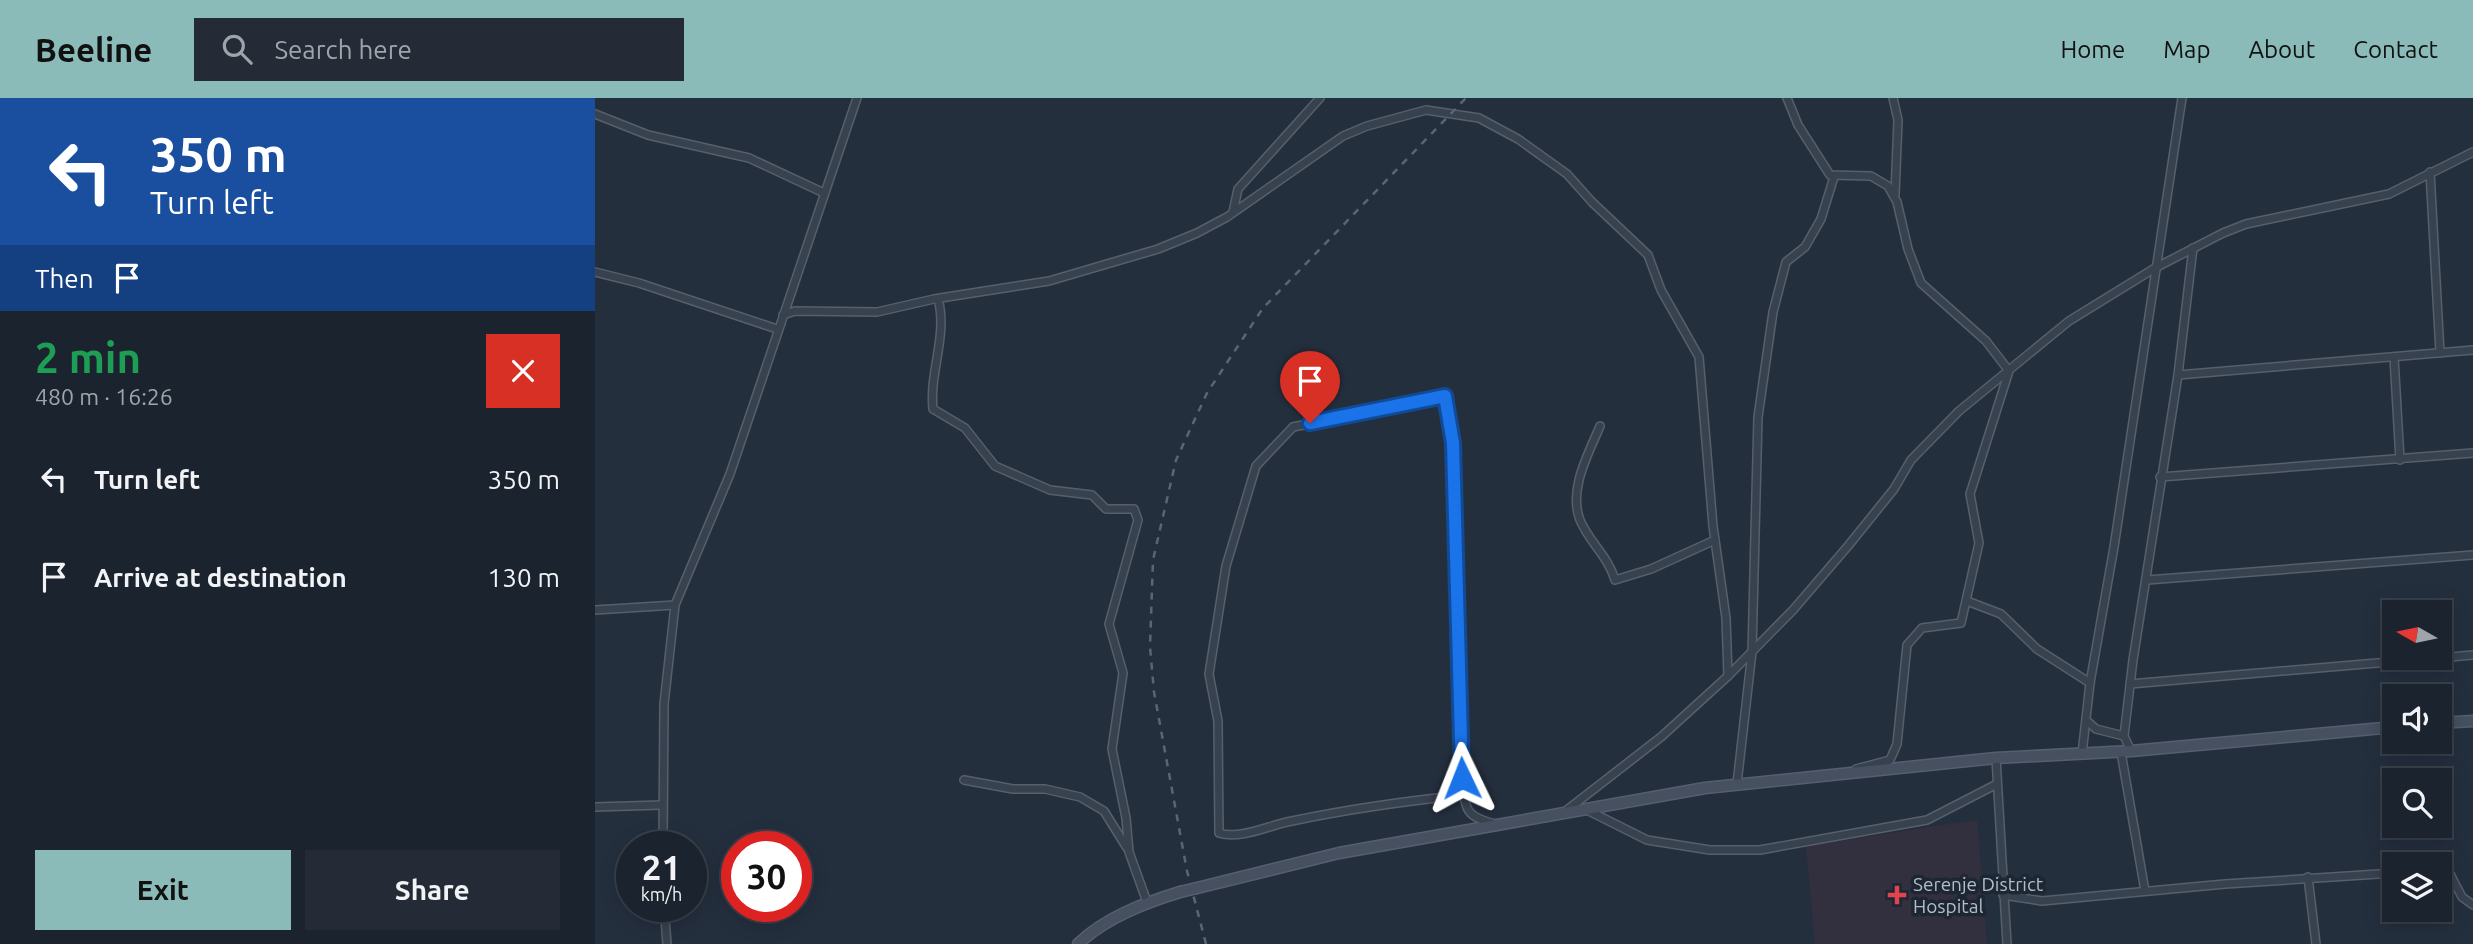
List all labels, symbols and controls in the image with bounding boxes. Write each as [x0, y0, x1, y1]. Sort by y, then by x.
search box [194, 18, 684, 81]
icon: search [218, 30, 256, 68]
text: Beeline [35, 31, 152, 68]
text: Search here [274, 35, 412, 64]
text: Home [2060, 36, 2125, 63]
text: Map [2163, 36, 2210, 63]
text: About [2248, 36, 2315, 63]
text: Contact [2353, 36, 2438, 63]
icon: left [35, 126, 126, 217]
text: 350 m [150, 126, 287, 181]
text: Turn left [150, 184, 274, 220]
icon: arrive [108, 259, 146, 297]
text: Then [35, 264, 94, 293]
text: 2 min [35, 334, 141, 381]
button: close [486, 334, 560, 408]
pin [1280, 351, 1340, 423]
icon: arrive [1291, 362, 1329, 400]
text: 480 m · 16:26 [35, 384, 173, 409]
icon: left [35, 460, 73, 498]
text: Turn left [94, 465, 200, 494]
text: 350 m [488, 465, 560, 494]
icon: arrive [35, 558, 73, 596]
text: Arrive at destination [94, 563, 347, 592]
text: 130 m [488, 563, 560, 592]
north arrow [2382, 600, 2452, 670]
map controls [2382, 600, 2452, 922]
button: sound [2382, 684, 2452, 754]
position arrow [1425, 741, 1499, 815]
button: search [2382, 768, 2452, 838]
speed limit sign: 30 [721, 831, 812, 922]
text: 21 [642, 847, 681, 887]
button: Exit [35, 850, 291, 930]
button: Share [305, 850, 560, 930]
button: layers [2382, 852, 2452, 922]
place label: Serenje District Hospital [1913, 873, 2044, 917]
text: km/h [641, 884, 682, 904]
marker: Serenje District Hospital [1887, 885, 1907, 905]

